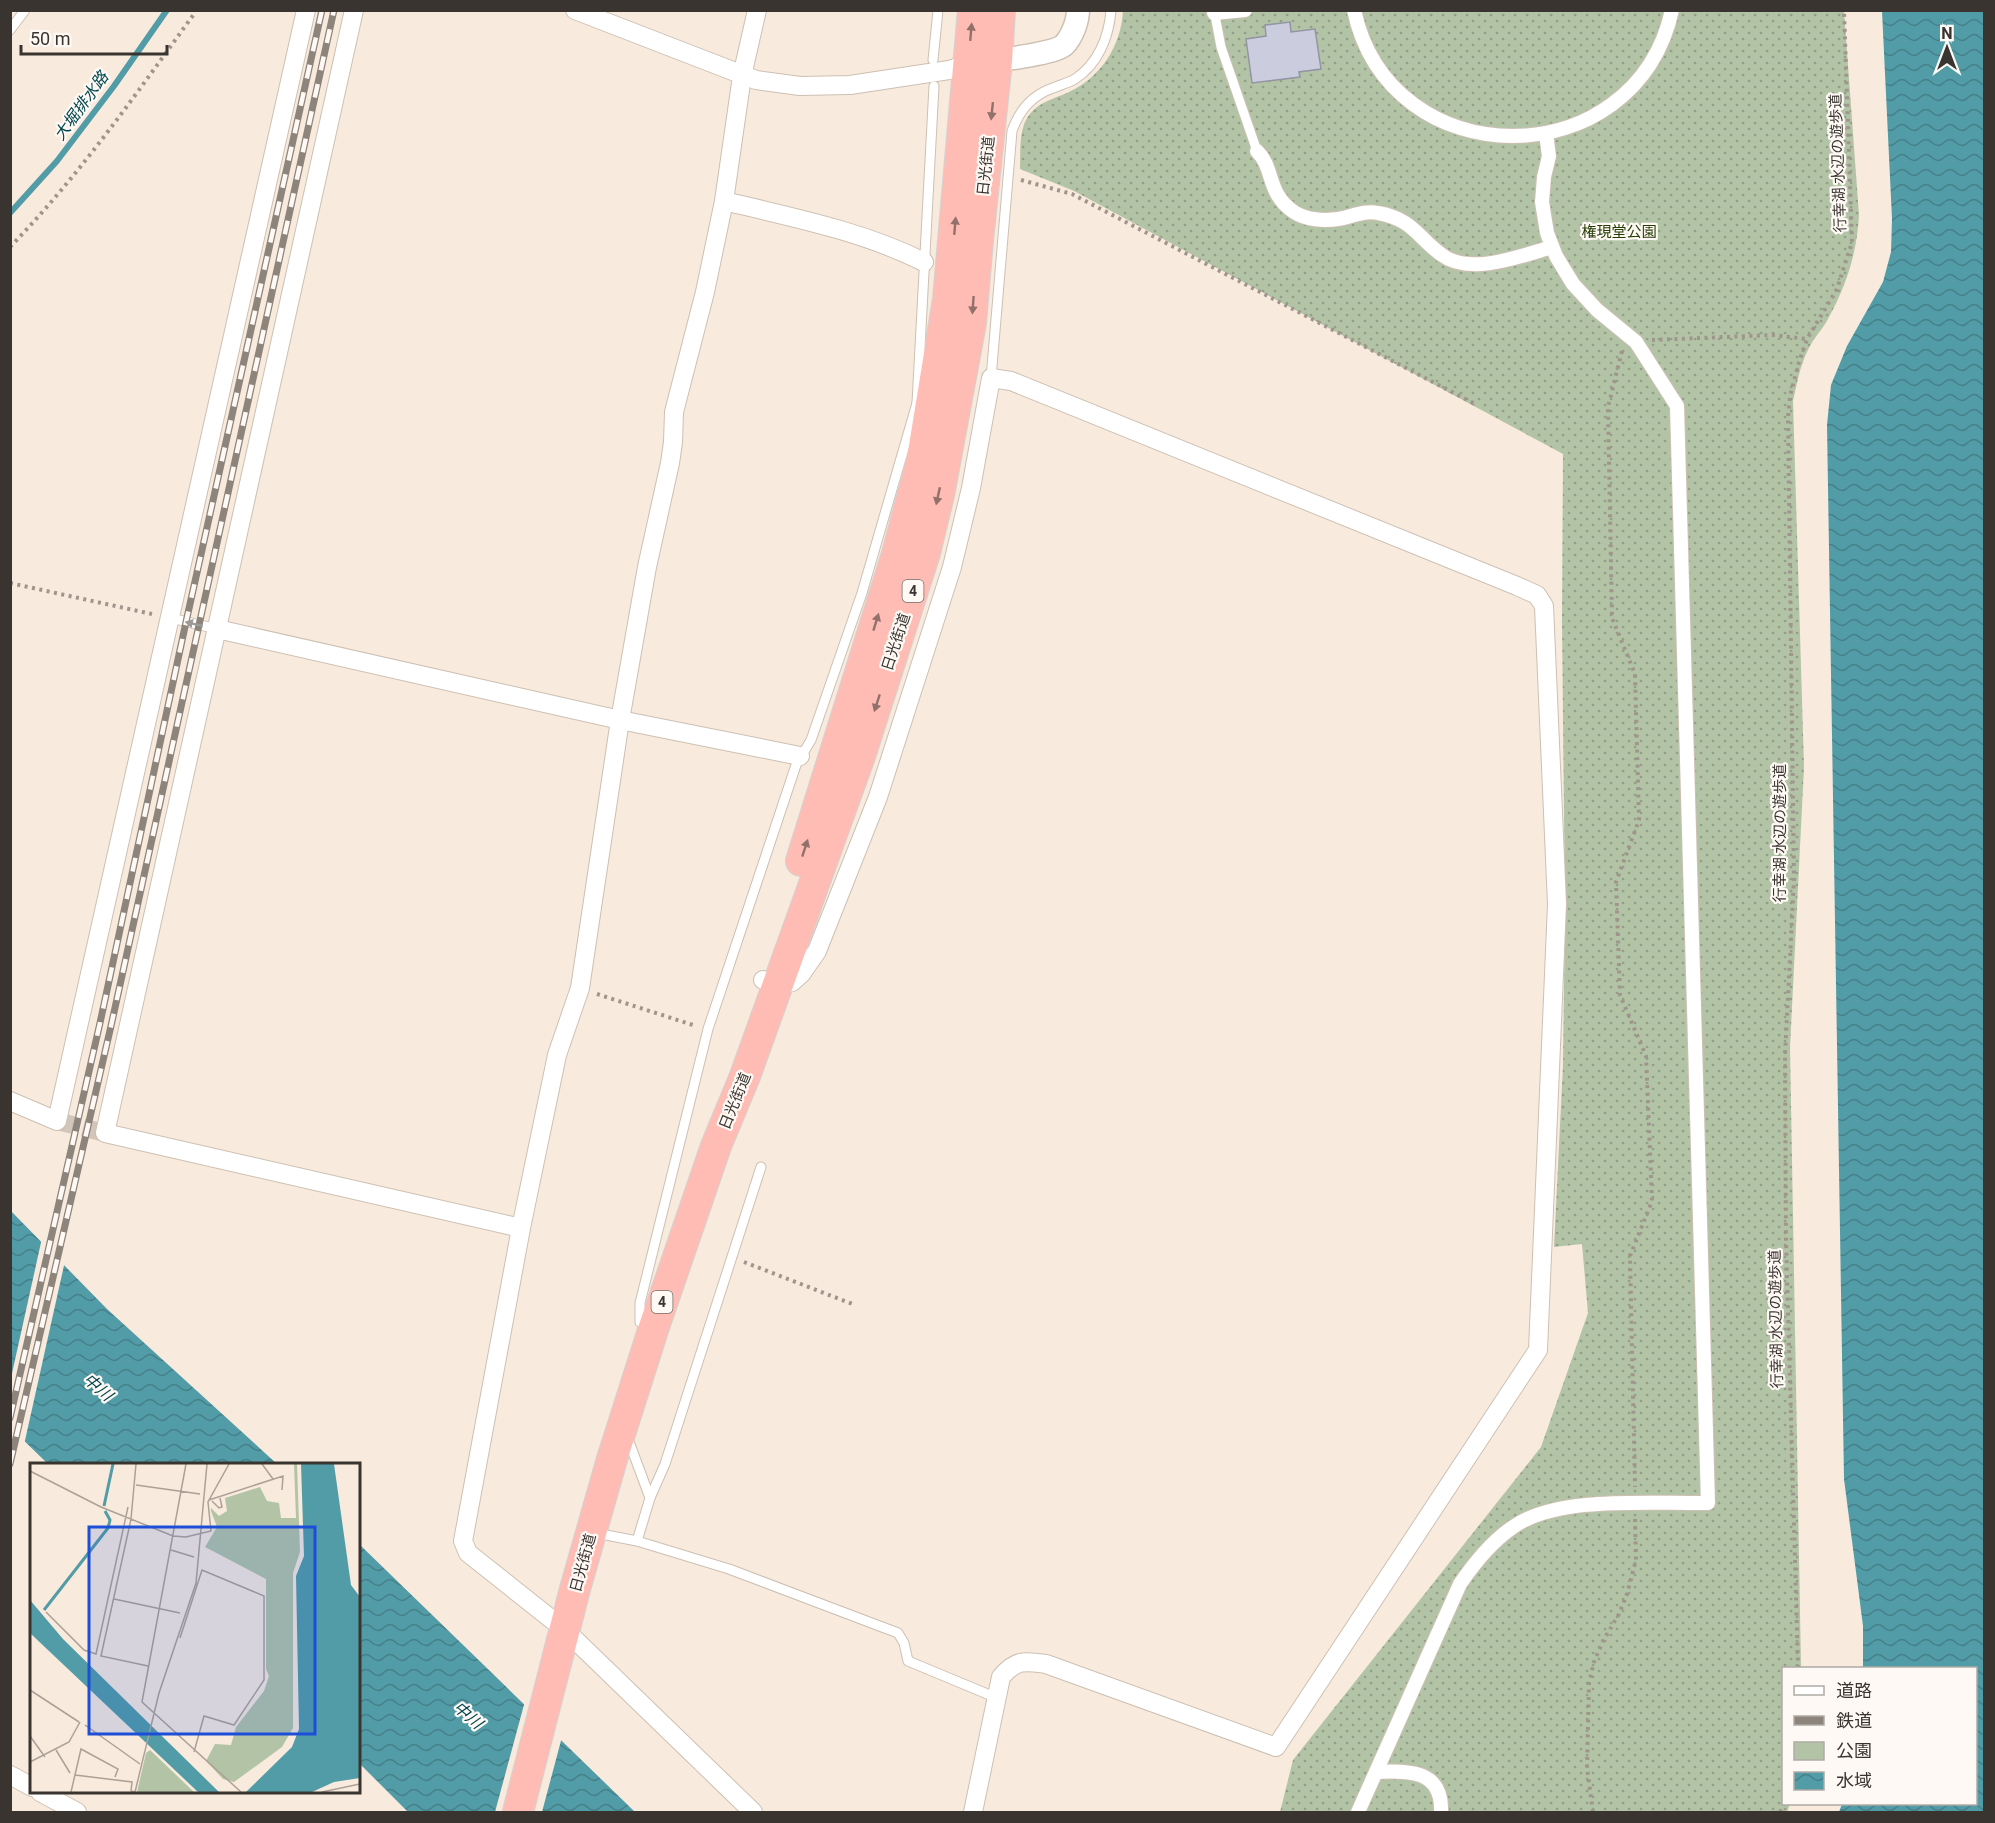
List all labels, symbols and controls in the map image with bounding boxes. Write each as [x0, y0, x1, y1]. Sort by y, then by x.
scale bar [21, 18, 166, 56]
north arrow [1917, 18, 1977, 78]
one-way arrow [966, 22, 976, 41]
text: N [1941, 24, 1953, 43]
text: 50 m [30, 28, 70, 49]
water label: 大堀排水路 [50, 66, 113, 144]
street label: 行幸湖 水辺の遊歩道 [1827, 93, 1849, 233]
one-way arrow [987, 101, 996, 120]
street label: 日光街道 [974, 135, 998, 197]
one-way arrow [950, 216, 959, 235]
park label: 権現堂公園 [1581, 223, 1657, 241]
one-way arrow [968, 295, 978, 314]
one-way arrow [933, 487, 942, 506]
road number: 4 [902, 580, 924, 602]
street label: 日光街道 [878, 611, 914, 673]
one-way arrow [872, 613, 881, 631]
one-way arrow [185, 618, 203, 628]
one-way arrow [871, 694, 881, 712]
street label: 行幸湖 水辺の遊歩道 [1771, 764, 1789, 902]
one-way arrow [801, 839, 810, 857]
street label: 日光街道 [715, 1070, 755, 1132]
street label: 行幸湖 水辺の遊歩道 [1766, 1249, 1786, 1389]
road number: 4 [652, 1291, 672, 1313]
water label: 中川 [80, 1369, 118, 1406]
inset map [30, 1463, 360, 1793]
street label: 日光街道 [567, 1532, 599, 1594]
legend [1782, 1667, 1977, 1805]
text: 道路 [1836, 1680, 1872, 1701]
water label: 中川 [450, 1697, 488, 1734]
text: 鉄道 [1836, 1710, 1872, 1731]
text: 公園 [1836, 1740, 1872, 1761]
text: 水域 [1836, 1770, 1872, 1791]

